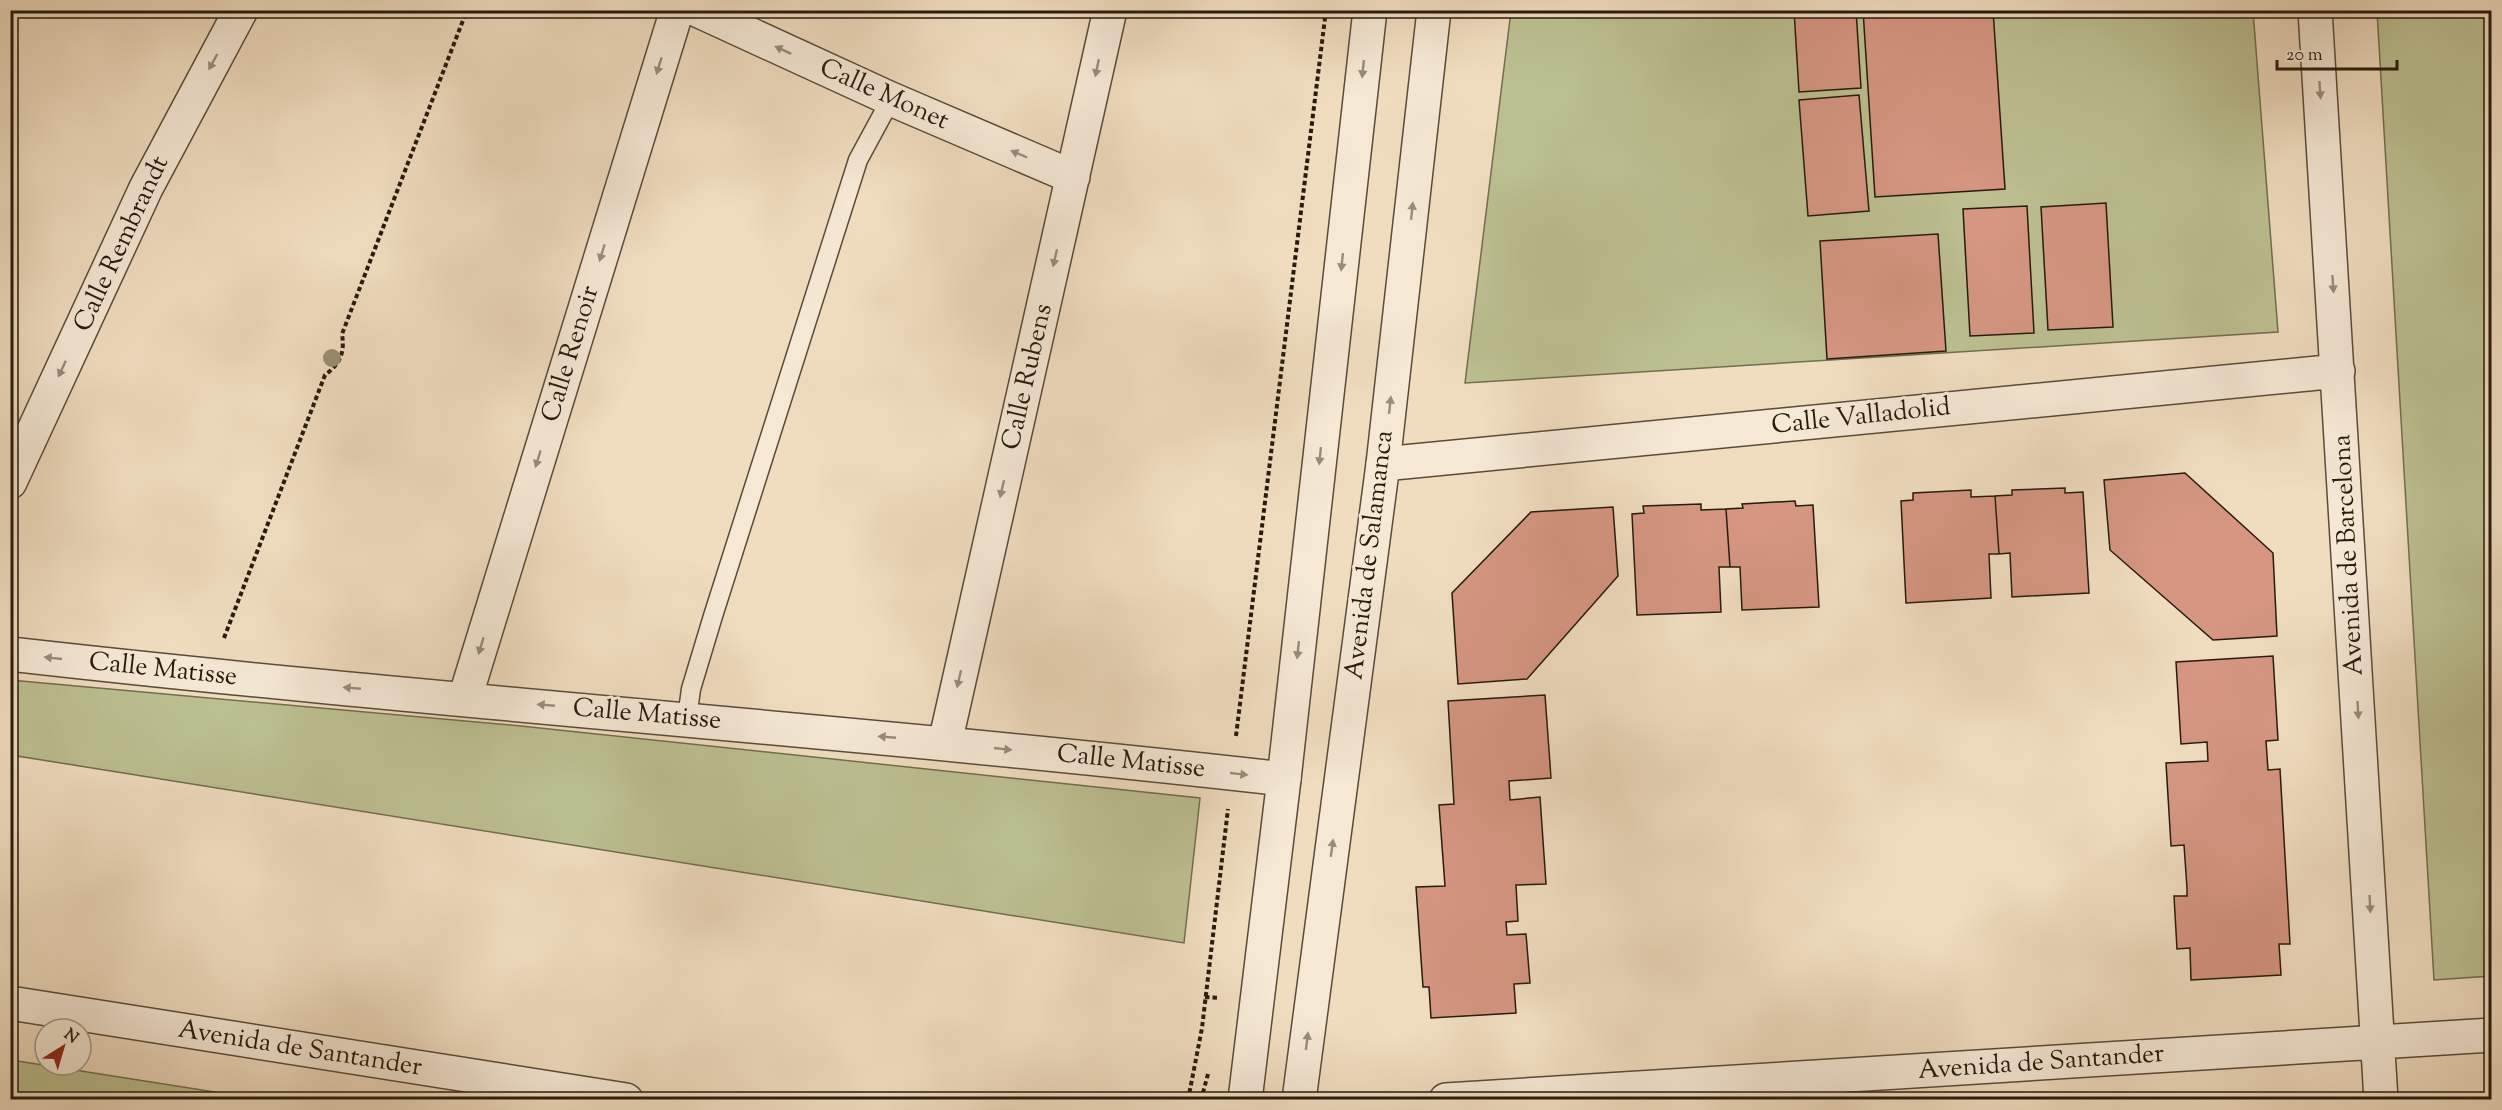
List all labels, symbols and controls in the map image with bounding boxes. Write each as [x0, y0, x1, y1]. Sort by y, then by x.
scale bar [2277, 33, 2397, 71]
text: 20 m [2286, 43, 2323, 69]
one-way arrow [774, 45, 792, 55]
street label: Calle Monet [813, 50, 955, 140]
one-way arrow [208, 54, 218, 71]
one-way arrow [654, 57, 663, 75]
one-way arrow [1092, 58, 1101, 77]
one-way arrow [1359, 59, 1368, 78]
one-way arrow [2316, 80, 2325, 99]
one-way arrow [1010, 149, 1028, 159]
street label: Calle Rembrandt [65, 150, 179, 338]
one-way arrow [1407, 202, 1416, 221]
one-way arrow [597, 244, 606, 262]
one-way arrow [1050, 249, 1059, 268]
one-way arrow [1337, 253, 1347, 272]
one-way arrow [2328, 275, 2337, 294]
street label: Calle Renoir [533, 281, 609, 427]
street label: Calle Rubens [993, 300, 1063, 454]
one-way arrow [58, 361, 67, 378]
street label: Calle Valladolid [1770, 389, 1953, 445]
one-way arrow [1385, 395, 1394, 414]
street label: Avenida de Salamanca [1336, 428, 1404, 682]
street label: Avenida de Barcelona [2324, 433, 2374, 677]
one-way arrow [1315, 447, 1325, 466]
one-way arrow [533, 450, 542, 468]
one-way arrow [997, 480, 1007, 498]
one-way arrow [476, 637, 485, 655]
one-way arrow [1293, 641, 1303, 660]
street label: Calle Matisse [87, 644, 239, 696]
one-way arrow [44, 654, 63, 663]
one-way arrow [954, 670, 964, 689]
one-way arrow [342, 684, 361, 693]
street label: Calle Matisse [571, 690, 723, 740]
one-way arrow [2353, 700, 2363, 719]
one-way arrow [537, 701, 556, 710]
one-way arrow [877, 732, 896, 742]
street label: Calle Matisse [1055, 736, 1207, 788]
one-way arrow [994, 744, 1013, 754]
one-way arrow [1229, 769, 1248, 779]
one-way arrow [1328, 839, 1337, 858]
one-way arrow [2365, 895, 2374, 914]
street label: Avenida de Santander [175, 1011, 425, 1087]
north arrow [33, 1017, 93, 1077]
text: N [58, 1024, 83, 1050]
one-way arrow [1302, 1032, 1312, 1051]
street label: Avenida de Santander [1917, 1036, 2165, 1090]

